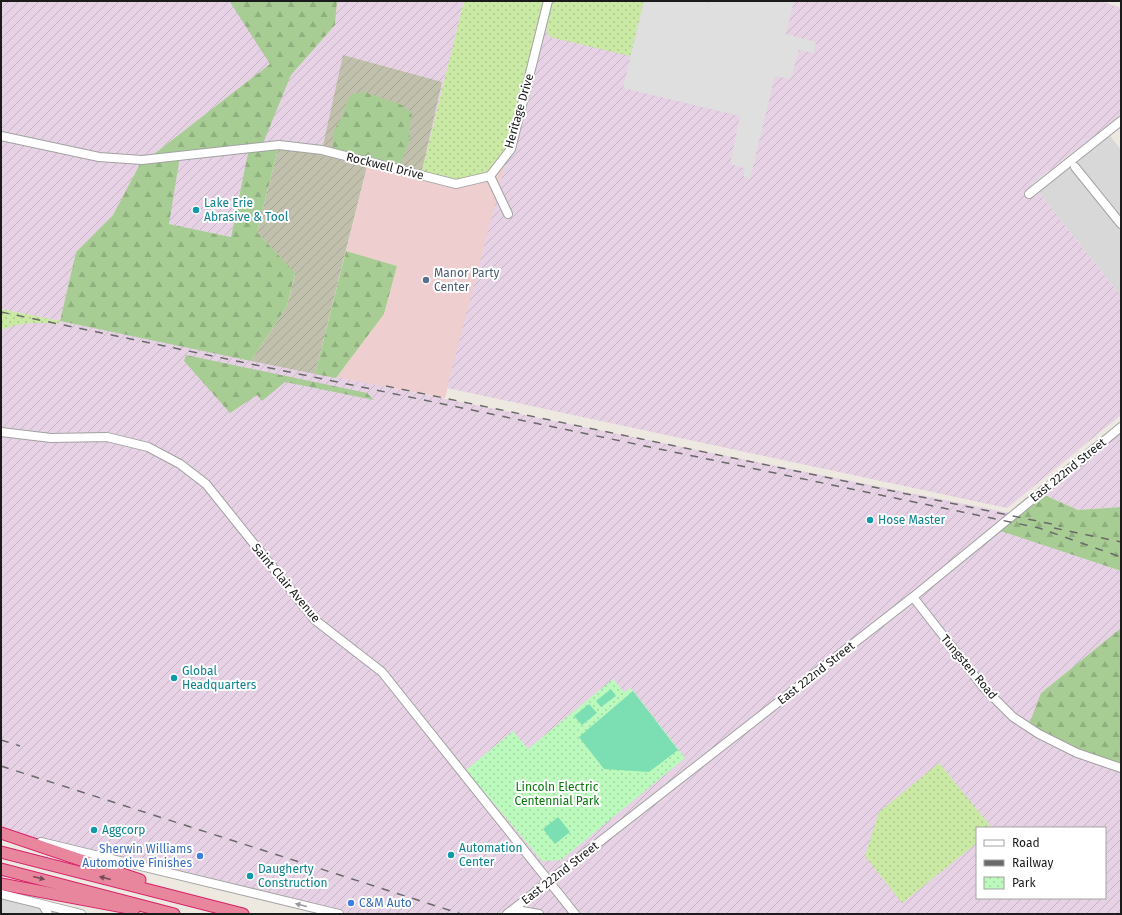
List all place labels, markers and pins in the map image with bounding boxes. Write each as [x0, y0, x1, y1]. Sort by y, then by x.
place label: Lake Erie Abrasive & Tool [204, 196, 289, 224]
marker: Lake Erie Abrasive & Tool [191, 205, 201, 215]
place label: Manor Party Center [434, 266, 499, 294]
marker: Manor Party Center [421, 275, 431, 285]
place label: Hose Master [878, 513, 946, 527]
marker: Hose Master [865, 515, 875, 525]
place label: Global Headquarters [182, 664, 257, 692]
marker: Global Headquarters [169, 673, 179, 683]
place label: Aggcorp [102, 823, 145, 837]
marker: Aggcorp [89, 825, 99, 835]
place label: Automation Center [459, 841, 523, 869]
place label: Sherwin Williams Automotive Finishes [82, 842, 192, 870]
marker: Automation Center [446, 850, 456, 860]
marker: Sherwin Williams Automotive Finishes [195, 851, 205, 861]
place label: Daugherty Construction [258, 862, 328, 890]
marker: Daugherty Construction [245, 871, 255, 881]
place label: C&M Auto [359, 896, 412, 910]
marker: C&M Auto [346, 898, 356, 908]

